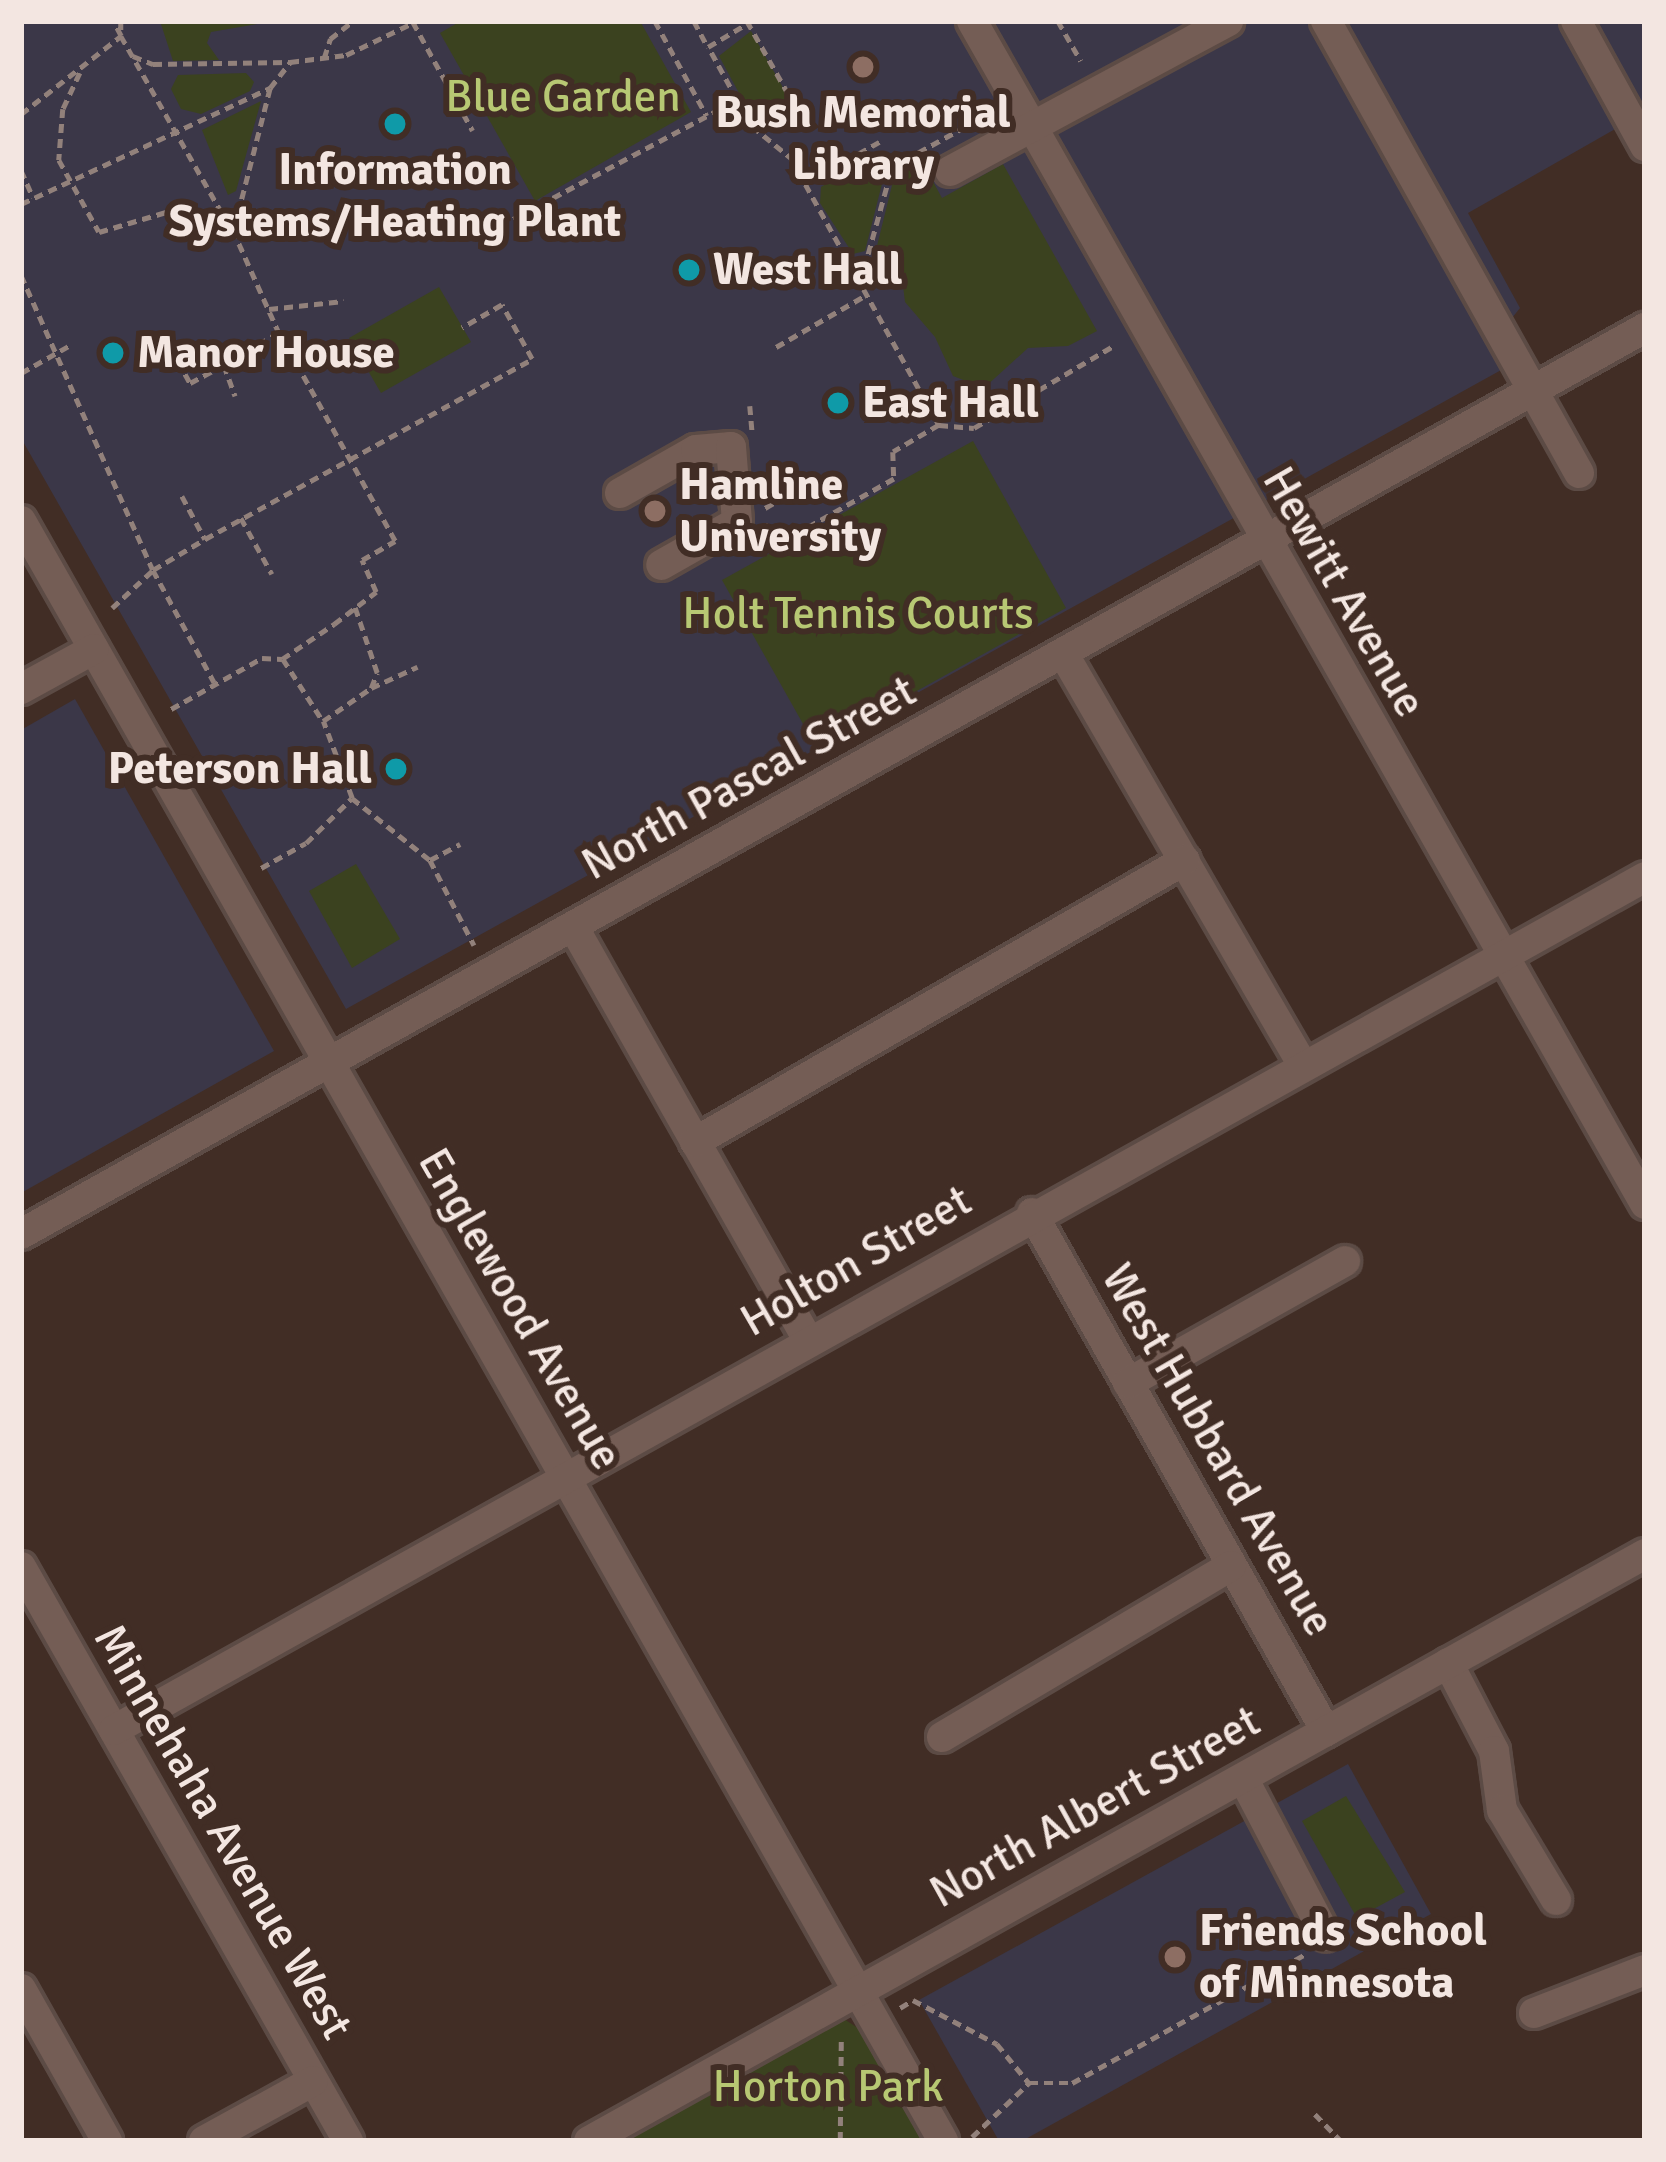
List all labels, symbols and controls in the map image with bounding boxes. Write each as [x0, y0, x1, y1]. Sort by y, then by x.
marker: Bush Memorial Library [850, 54, 876, 80]
park label: Blue Garden [445, 70, 681, 124]
place label: Bush Memorial Library [715, 86, 1011, 192]
marker: Information Systems/Heating Plant [382, 111, 408, 137]
place label: Information Systems/Heating Plant [169, 143, 621, 249]
place label: West Hall [713, 243, 903, 297]
marker: West Hall [676, 257, 702, 283]
place label: Manor House [137, 326, 395, 380]
marker: Manor House [100, 340, 126, 366]
place label: East Hall [862, 376, 1039, 430]
marker: East Hall [825, 390, 851, 416]
street label: Hewitt Avenue [1251, 457, 1437, 727]
place label: Hamline University [679, 458, 881, 564]
marker: Hamline University [642, 498, 668, 524]
park label: Holt Tennis Courts [682, 587, 1034, 641]
street label: North Pascal Street [573, 664, 925, 892]
place label: Peterson Hall [108, 742, 372, 796]
marker: Peterson Hall [383, 756, 409, 782]
street label: Englewood Avenue [406, 1139, 634, 1479]
street label: Holton Street [731, 1173, 981, 1349]
street label: West Hubbard Avenue [1090, 1255, 1346, 1645]
street label: Minnehaha Avenue West [82, 1615, 364, 2049]
street label: North Albert Street [921, 1694, 1269, 1920]
place label: Friends School of Minnesota [1199, 1904, 1487, 2010]
marker: Friends School of Minnesota [1162, 1944, 1188, 1970]
park label: Horton Park [713, 2060, 943, 2114]

